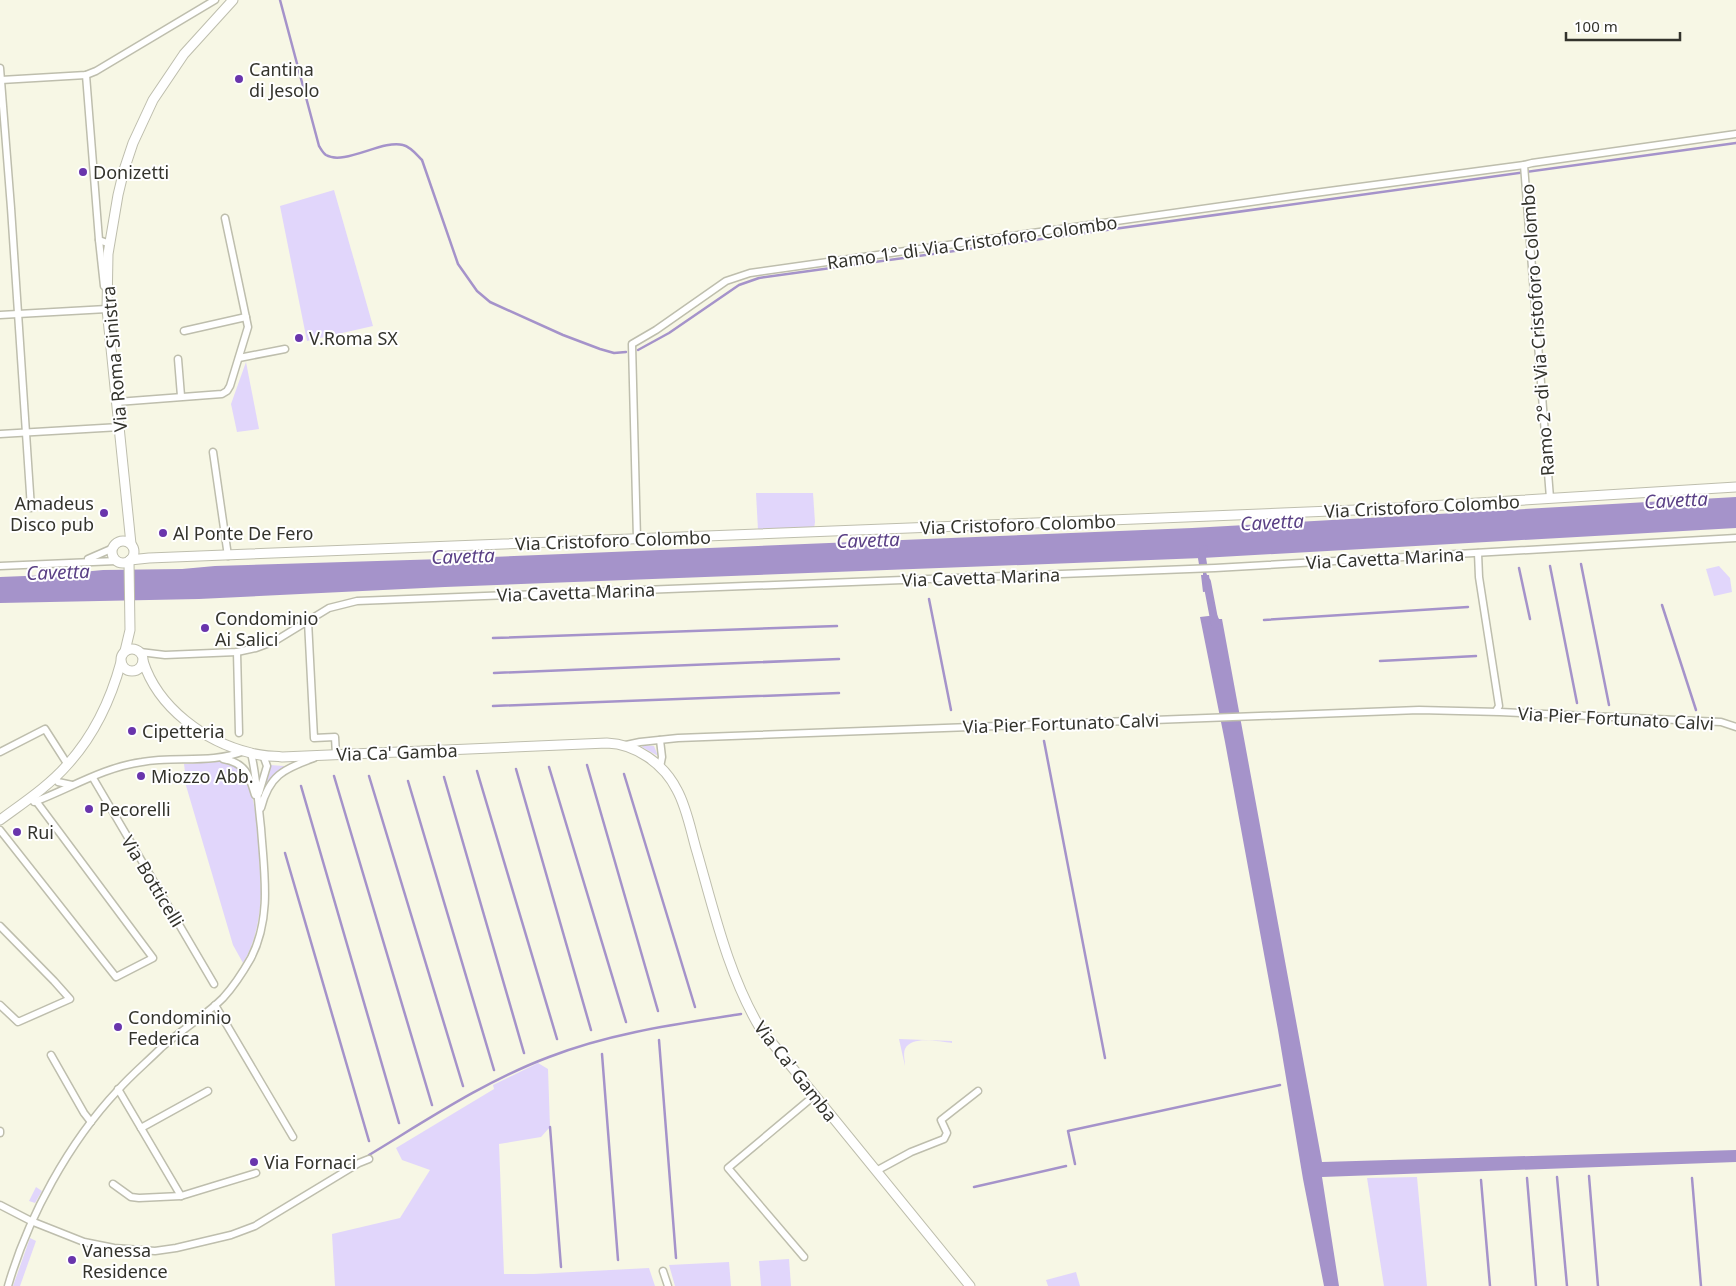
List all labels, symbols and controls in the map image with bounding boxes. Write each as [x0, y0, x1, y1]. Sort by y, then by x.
scale bar [1566, 10, 1680, 42]
text: 100 m [1574, 16, 1618, 36]
place label: Cantina di Jesolo [249, 57, 320, 102]
marker: Cantina di Jesolo [233, 73, 245, 85]
place label: Donizetti [93, 160, 169, 184]
marker: Donizetti [77, 166, 89, 178]
street label: Ramo 2° di Via Cristoforo Colombo [1515, 183, 1559, 477]
street label: Ramo 1° di Via Cristoforo Colombo [825, 210, 1119, 274]
street label: Via Roma Sinistra [96, 285, 132, 433]
place label: V.Roma SX [309, 326, 398, 350]
marker: V.Roma SX [293, 332, 305, 344]
water label: Cavetta [1644, 485, 1709, 515]
street label: Via Cristoforo Colombo [1323, 489, 1521, 523]
place label: Amadeus Disco pub [10, 491, 94, 536]
marker: Amadeus Disco pub [98, 507, 110, 519]
water label: Cavetta [1240, 507, 1305, 537]
street label: Via Cristoforo Colombo [920, 509, 1116, 539]
place label: Al Ponte De Fero [173, 521, 314, 545]
street label: Via Cristoforo Colombo [515, 525, 711, 555]
water label: Cavetta [836, 526, 900, 554]
marker: Al Ponte De Fero [157, 527, 169, 539]
water label: Cavetta [431, 542, 495, 570]
street label: Via Cavetta Marina [1305, 542, 1465, 574]
water label: Cavetta [26, 558, 90, 586]
street label: Via Cavetta Marina [901, 562, 1061, 592]
street label: Via Cavetta Marina [496, 577, 656, 607]
place label: Condominio Ai Salici [215, 606, 318, 651]
marker: Condominio Ai Salici [199, 622, 211, 634]
street label: Via Pier Fortunato Calvi [1517, 701, 1715, 735]
street label: Via Pier Fortunato Calvi [962, 708, 1160, 738]
place label: Cipetteria [142, 719, 225, 743]
marker: Cipetteria [126, 725, 138, 737]
street label: Via Ca' Gamba [336, 738, 458, 766]
place label: Miozzo Abb. [151, 764, 254, 788]
marker: Miozzo Abb. [135, 770, 147, 782]
place label: Pecorelli [99, 797, 171, 821]
marker: Pecorelli [83, 803, 95, 815]
place label: Rui [27, 820, 54, 844]
marker: Rui [11, 826, 23, 838]
street label: Via Botticelli [116, 831, 190, 931]
place label: Condominio Federica [128, 1005, 231, 1050]
street label: Via Ca' Gamba [749, 1016, 843, 1126]
marker: Condominio Federica [112, 1021, 124, 1033]
place label: Via Fornaci [264, 1150, 356, 1174]
marker: Via Fornaci [248, 1156, 260, 1168]
place label: Vanessa Residence [82, 1238, 168, 1283]
marker: Vanessa Residence [66, 1254, 78, 1266]

